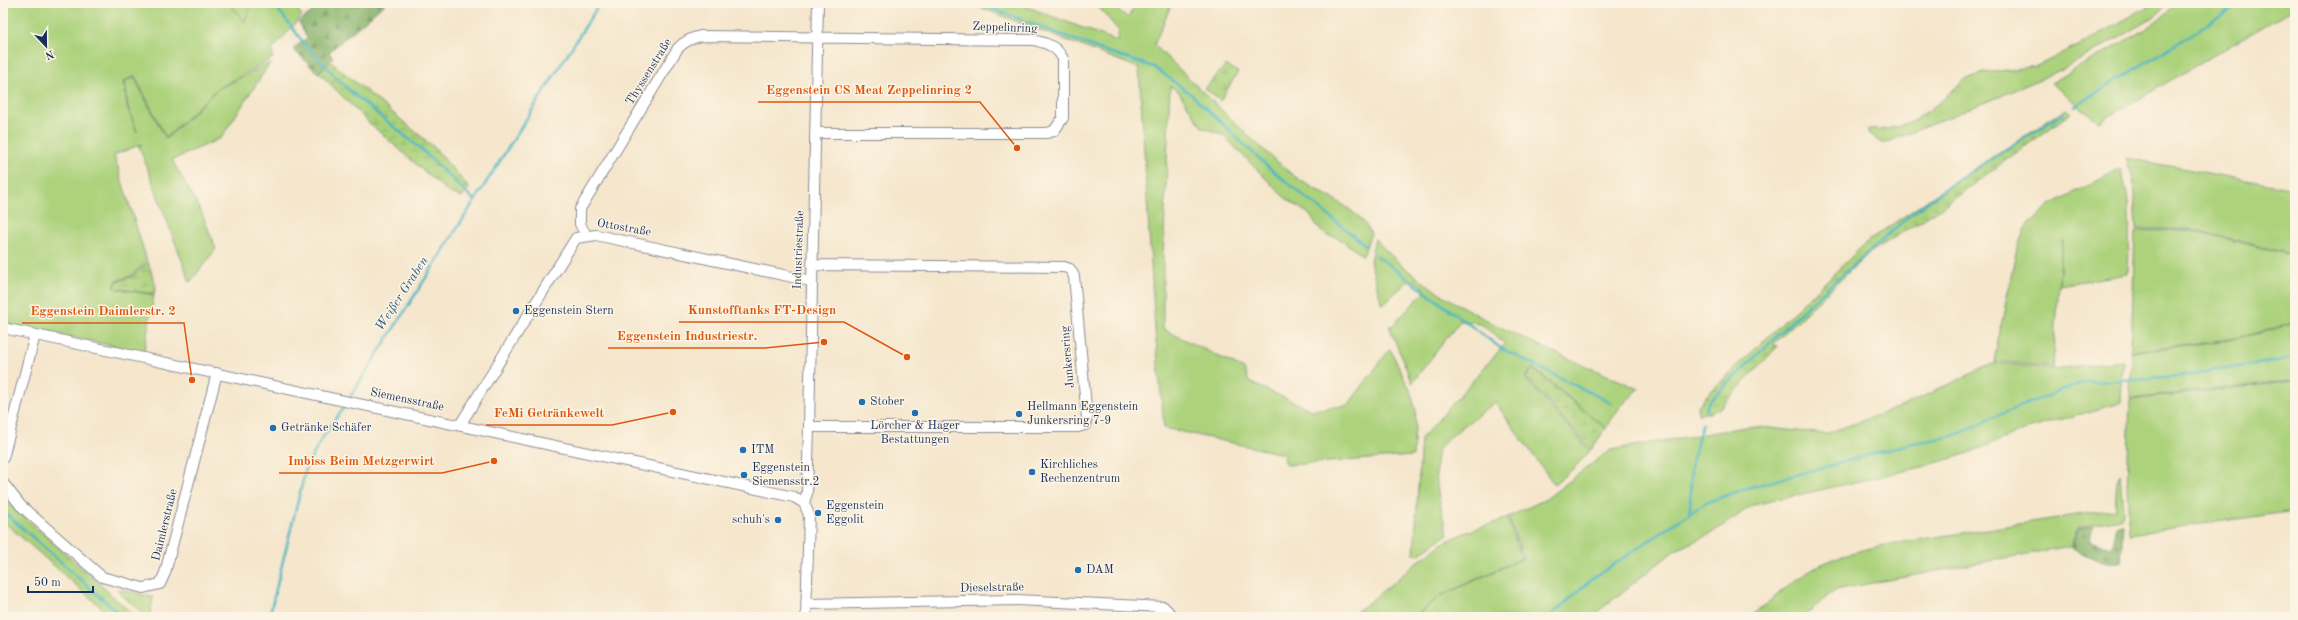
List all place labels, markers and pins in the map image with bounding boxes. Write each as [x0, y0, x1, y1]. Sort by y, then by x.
callout: Eggenstein CS Meat Zeppelinring 2 [758, 77, 980, 102]
callout: Kunstofftanks FT-Design [679, 297, 844, 322]
callout: Eggenstein Daimlerstr. 2 [22, 298, 184, 323]
place label: Eggenstein Stern [524, 305, 614, 317]
marker: Eggenstein Stern [511, 306, 521, 316]
callout: Eggenstein Industriestr. [608, 323, 765, 348]
place label: Stober [870, 396, 904, 408]
marker: Stober [857, 397, 867, 407]
callout: FeMi Getränkewelt [486, 400, 612, 425]
place label: Hellmann Eggenstein Junkersring 7-9 [1027, 401, 1139, 427]
marker: Lörcher & Hager Bestattungen [910, 408, 920, 418]
marker: Hellmann Eggenstein Junkersring 7-9 [1014, 409, 1024, 419]
place label: Lörcher & Hager Bestattungen [870, 420, 960, 446]
place label: Getränke Schäfer [281, 422, 371, 434]
marker: Getränke Schäfer [268, 423, 278, 433]
place label: ITM [751, 444, 774, 456]
marker: ITM [738, 445, 748, 455]
callout: Imbiss Beim Metzgerwirt [279, 448, 442, 473]
place label: Kirchliches Rechenzentrum [1040, 459, 1121, 485]
place label: Eggenstein Siemensstr.2 [752, 462, 820, 488]
marker: Kirchliches Rechenzentrum [1027, 467, 1037, 477]
marker: Eggenstein Siemensstr.2 [739, 470, 749, 480]
place label: Eggenstein Eggolit [826, 500, 884, 526]
marker: Eggenstein Eggolit [813, 508, 823, 518]
place label: schuh's [732, 514, 770, 526]
marker: schuh's [773, 515, 783, 525]
place label: DAM [1086, 564, 1114, 576]
marker: DAM [1073, 565, 1083, 575]

